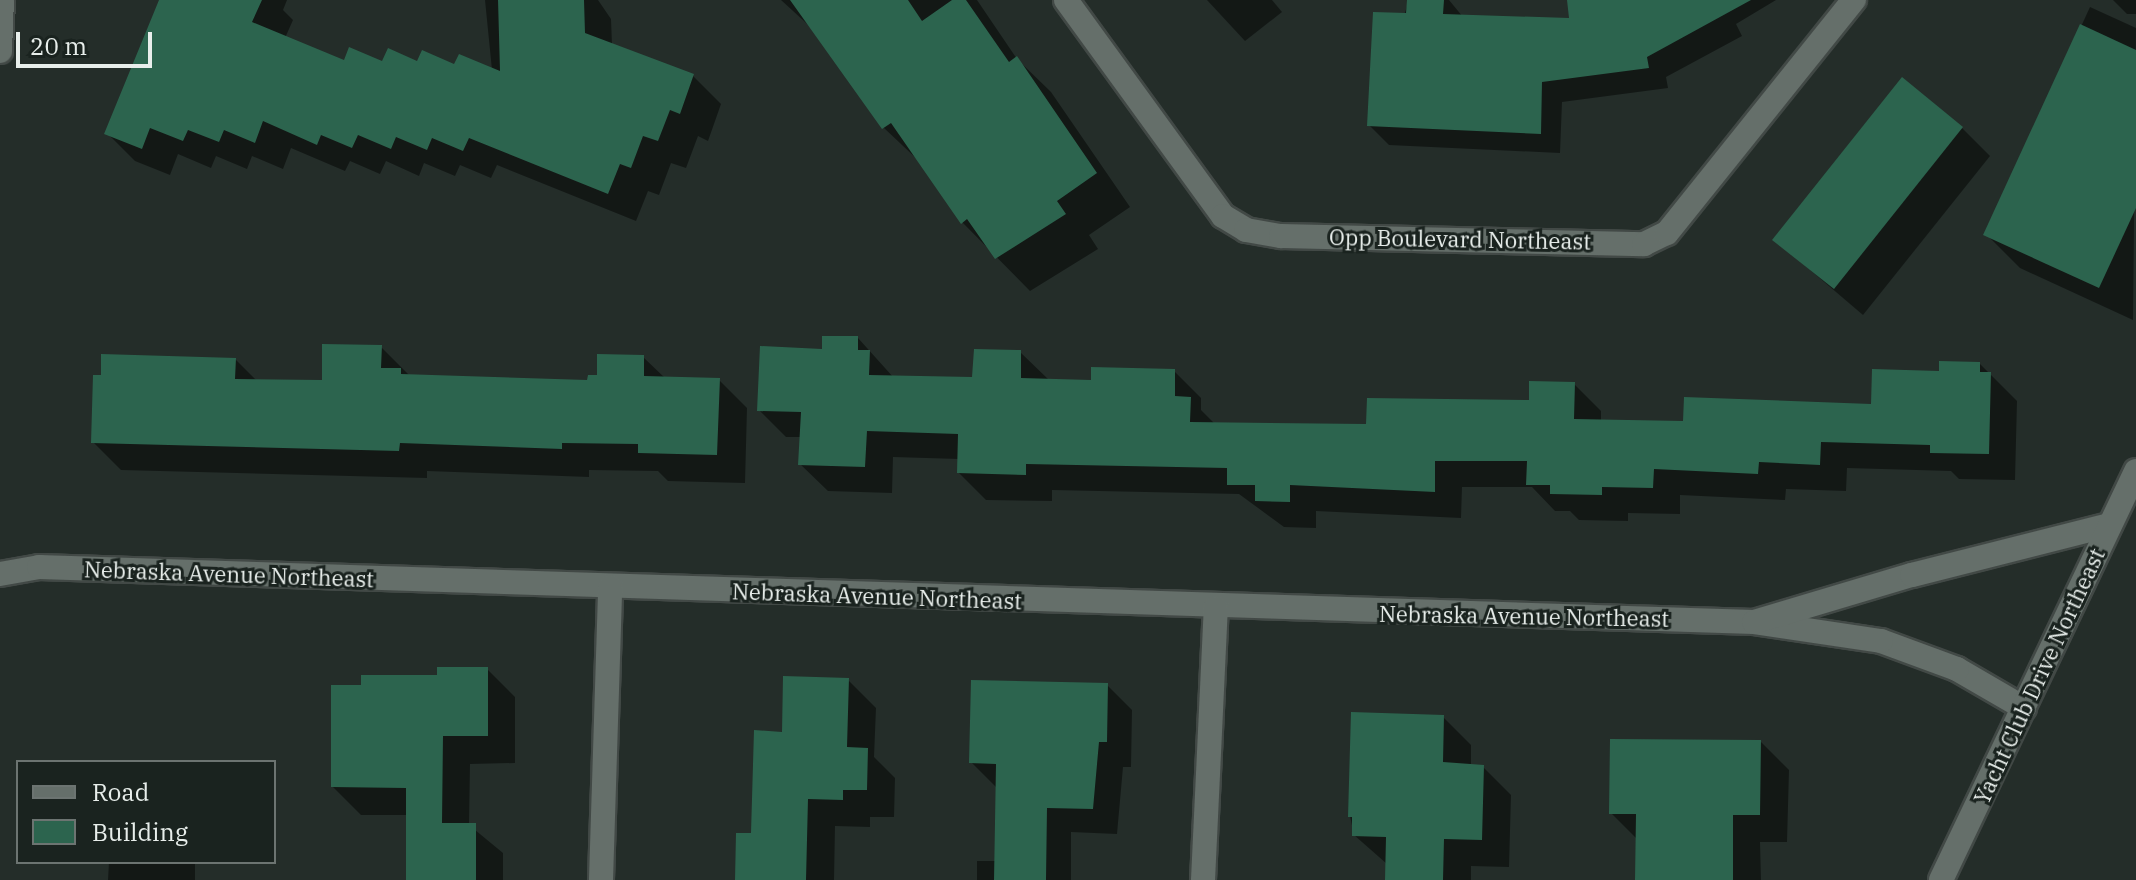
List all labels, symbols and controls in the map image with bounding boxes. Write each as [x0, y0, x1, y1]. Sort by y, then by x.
scale bar [20, 16, 156, 66]
text: 20 m [30, 30, 87, 62]
street label: Opp Boulevard Northeast [1329, 224, 1591, 254]
street label: Yacht Club Drive Northeast [1968, 544, 2110, 808]
street label: Nebraska Avenue Northeast [84, 556, 374, 592]
street label: Nebraska Avenue Northeast [732, 578, 1022, 614]
street label: Nebraska Avenue Northeast [1379, 600, 1669, 632]
legend [16, 760, 276, 864]
text: Road [92, 776, 149, 808]
text: Building [92, 816, 188, 848]

